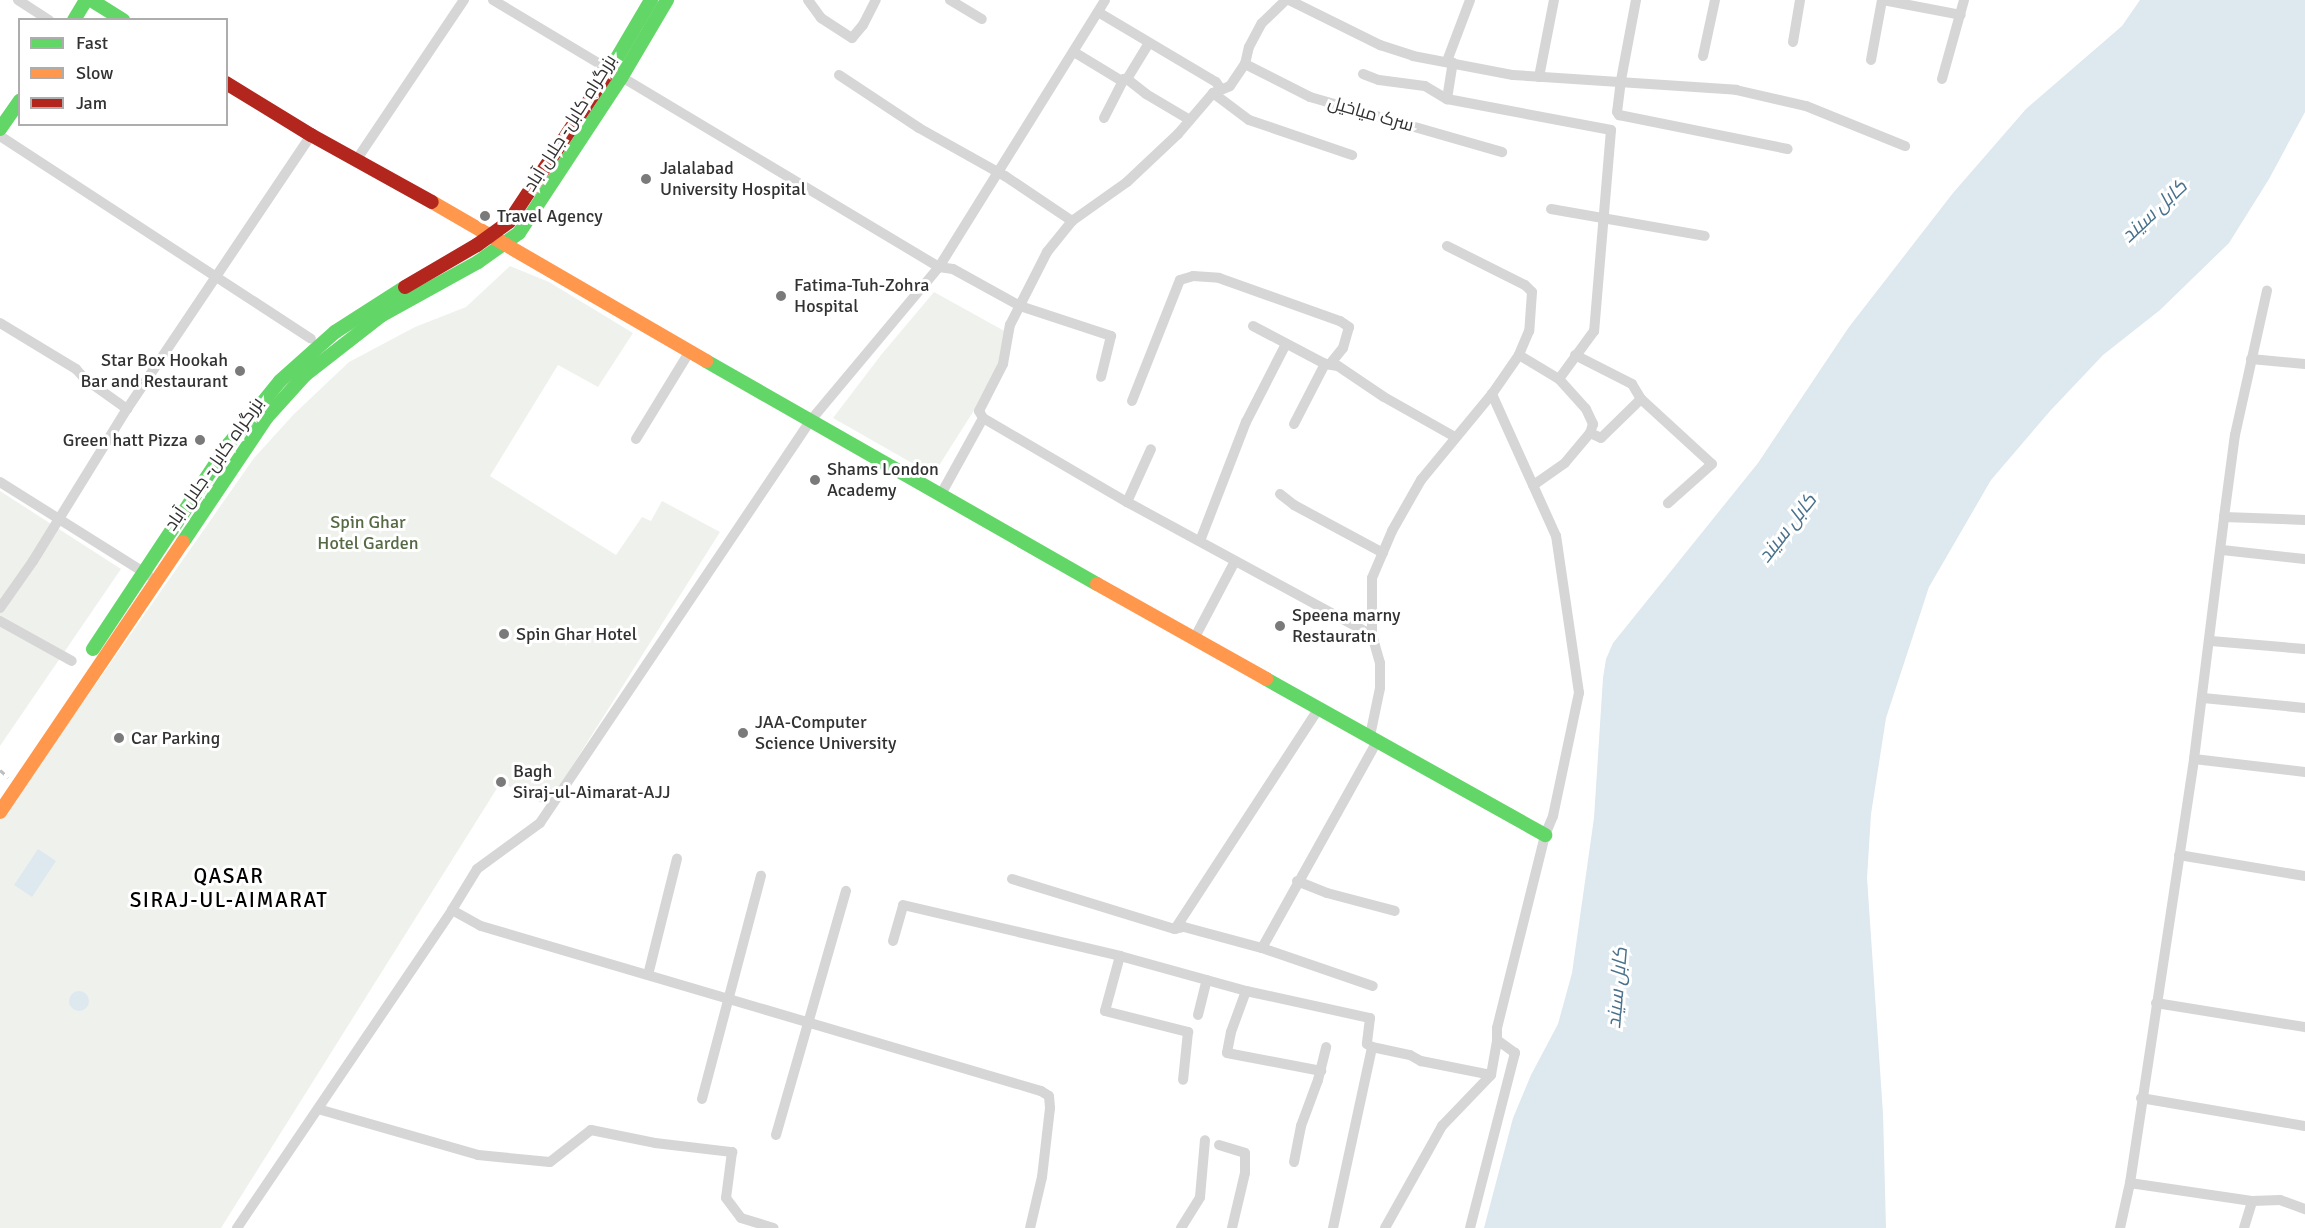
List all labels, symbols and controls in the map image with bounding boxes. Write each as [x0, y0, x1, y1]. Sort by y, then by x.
legend [18, 18, 228, 126]
text: Fast [76, 32, 108, 54]
street label: بزرگراه کابل- جلال آباد [519, 50, 621, 196]
text: Slow [76, 62, 113, 84]
street label: سرک میاخیل [1326, 91, 1416, 137]
text: Jam [76, 92, 107, 114]
place label: Jalalabad University Hospital [660, 158, 806, 201]
marker: Jalalabad University Hospital [637, 170, 655, 188]
water label: کابل سيند [2116, 175, 2192, 247]
place label: Travel Agency [497, 205, 603, 227]
marker: Travel Agency [478, 209, 492, 223]
place label: Fatima-Tuh-Zohra Hospital [794, 275, 929, 318]
marker: Fatima-Tuh-Zohra Hospital [772, 287, 790, 305]
place label: Star Box Hookah Bar and Restaurant [80, 350, 228, 392]
marker: Star Box Hookah Bar and Restaurant [233, 364, 247, 378]
street label: بزرگراه کابل- جلال آباد [160, 393, 268, 535]
place label: Green hatt Pizza [63, 429, 188, 451]
marker: Green hatt Pizza [193, 433, 207, 447]
place label: Shams London Academy [827, 459, 939, 502]
marker: Shams London Academy [808, 473, 822, 487]
water label: کابل سيند [1753, 489, 1821, 567]
park label: Spin Ghar Hotel Garden [317, 512, 419, 554]
place label: Speena marny Restauratn [1292, 605, 1400, 648]
marker: Speena marny Restauratn [1273, 619, 1287, 633]
place label: Spin Ghar Hotel [516, 623, 637, 645]
marker: Spin Ghar Hotel [497, 627, 511, 641]
place label: JAA-Computer Science University [755, 712, 896, 754]
marker: JAA-Computer Science University [736, 726, 750, 740]
place label: Car Parking [131, 727, 220, 749]
marker: Car Parking [112, 731, 126, 745]
place label: Bagh Siraj-ul-Aimarat-AJJ [513, 761, 671, 804]
marker: Bagh Siraj-ul-Aimarat-AJJ [494, 775, 508, 789]
district label: QASAR SIRAJ-UL-AIMARAT [130, 863, 328, 913]
water label: کابل سيند [1602, 947, 1632, 1029]

